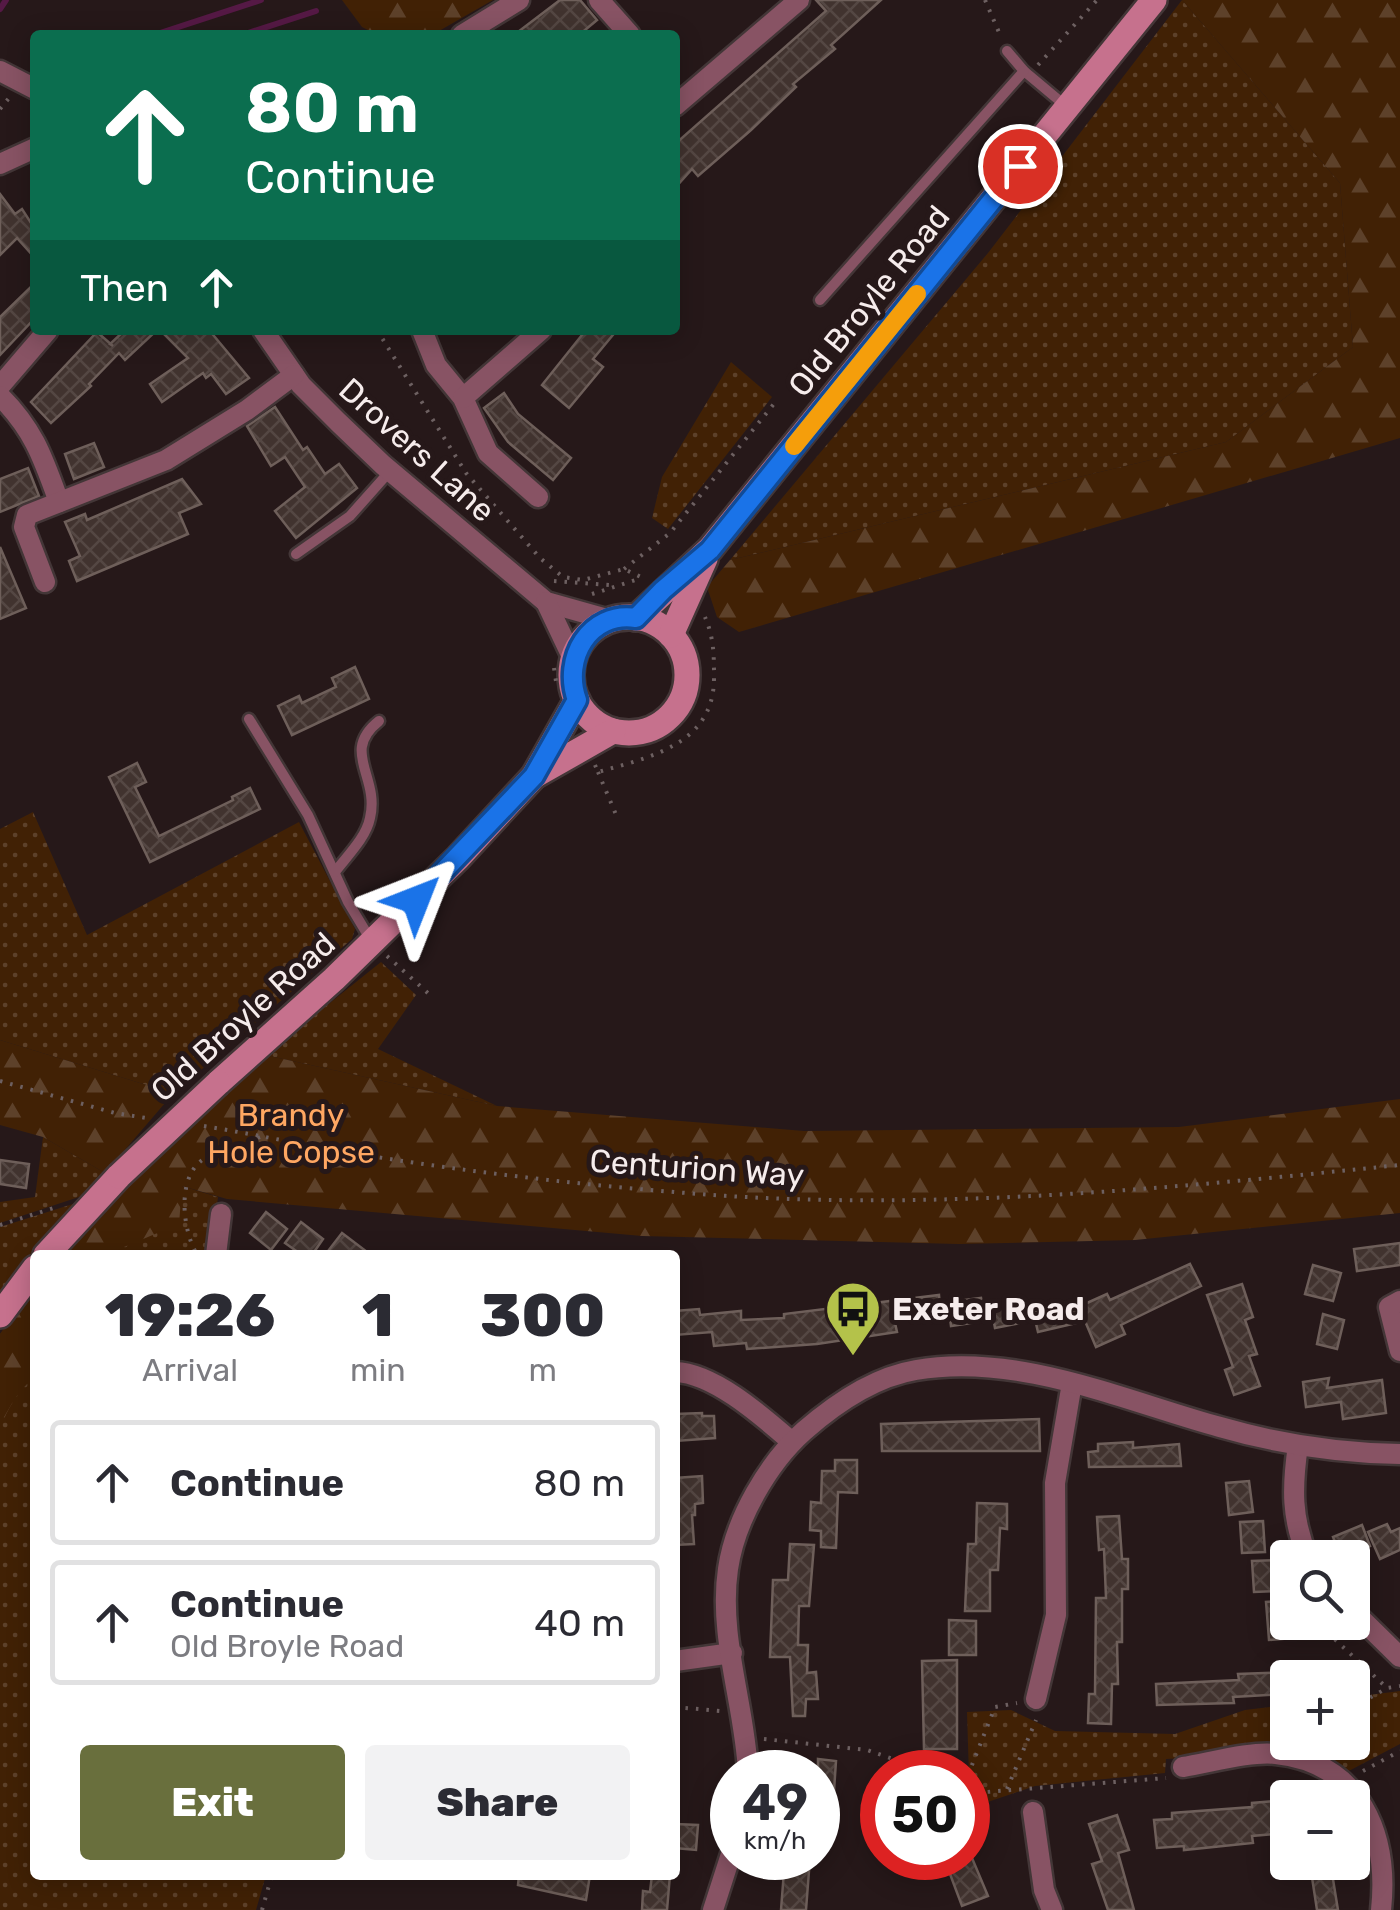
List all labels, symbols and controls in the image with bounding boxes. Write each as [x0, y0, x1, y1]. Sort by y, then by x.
text: 80 m [245, 67, 419, 150]
icon: ahead [80, 70, 210, 200]
pin [978, 124, 1063, 209]
icon: arrive [993, 139, 1048, 194]
text: Continue [245, 151, 436, 204]
street label: Old Broyle Road [781, 198, 957, 404]
icon: ahead [189, 260, 244, 315]
text: Then [80, 265, 169, 311]
street label: Drovers Lane [331, 370, 503, 530]
position arrow [364, 848, 468, 952]
street label: Old Broyle Road [143, 924, 343, 1110]
park label: Brandy Hole Copse [207, 1096, 375, 1171]
street label: Centurion Way [588, 1142, 806, 1194]
bus stop icon: Exeter Road [823, 1279, 883, 1358]
text: 19:26 [105, 1280, 275, 1351]
text: 1 [362, 1280, 394, 1351]
text: 300 [480, 1280, 605, 1351]
place label: Exeter Road [892, 1290, 1085, 1328]
text: Arrival [142, 1351, 238, 1389]
text: min [350, 1351, 406, 1389]
text: m [529, 1351, 557, 1389]
icon: ahead [85, 1455, 140, 1510]
text: Continue [170, 1460, 344, 1506]
text: 80 m [534, 1460, 625, 1506]
map controls [1270, 1540, 1370, 1880]
button: search [1270, 1540, 1370, 1640]
text: Continue [170, 1581, 344, 1627]
icon: ahead [85, 1595, 140, 1650]
text: 40 m [534, 1600, 625, 1646]
text: Old Broyle Road [170, 1627, 404, 1665]
button: + [1270, 1660, 1370, 1760]
button: Exit [80, 1745, 345, 1860]
button: Share [365, 1745, 630, 1860]
speed limit sign: 50 [860, 1750, 990, 1880]
text: 49 [742, 1773, 808, 1833]
button: − [1270, 1780, 1370, 1880]
text: km/h [744, 1826, 806, 1855]

